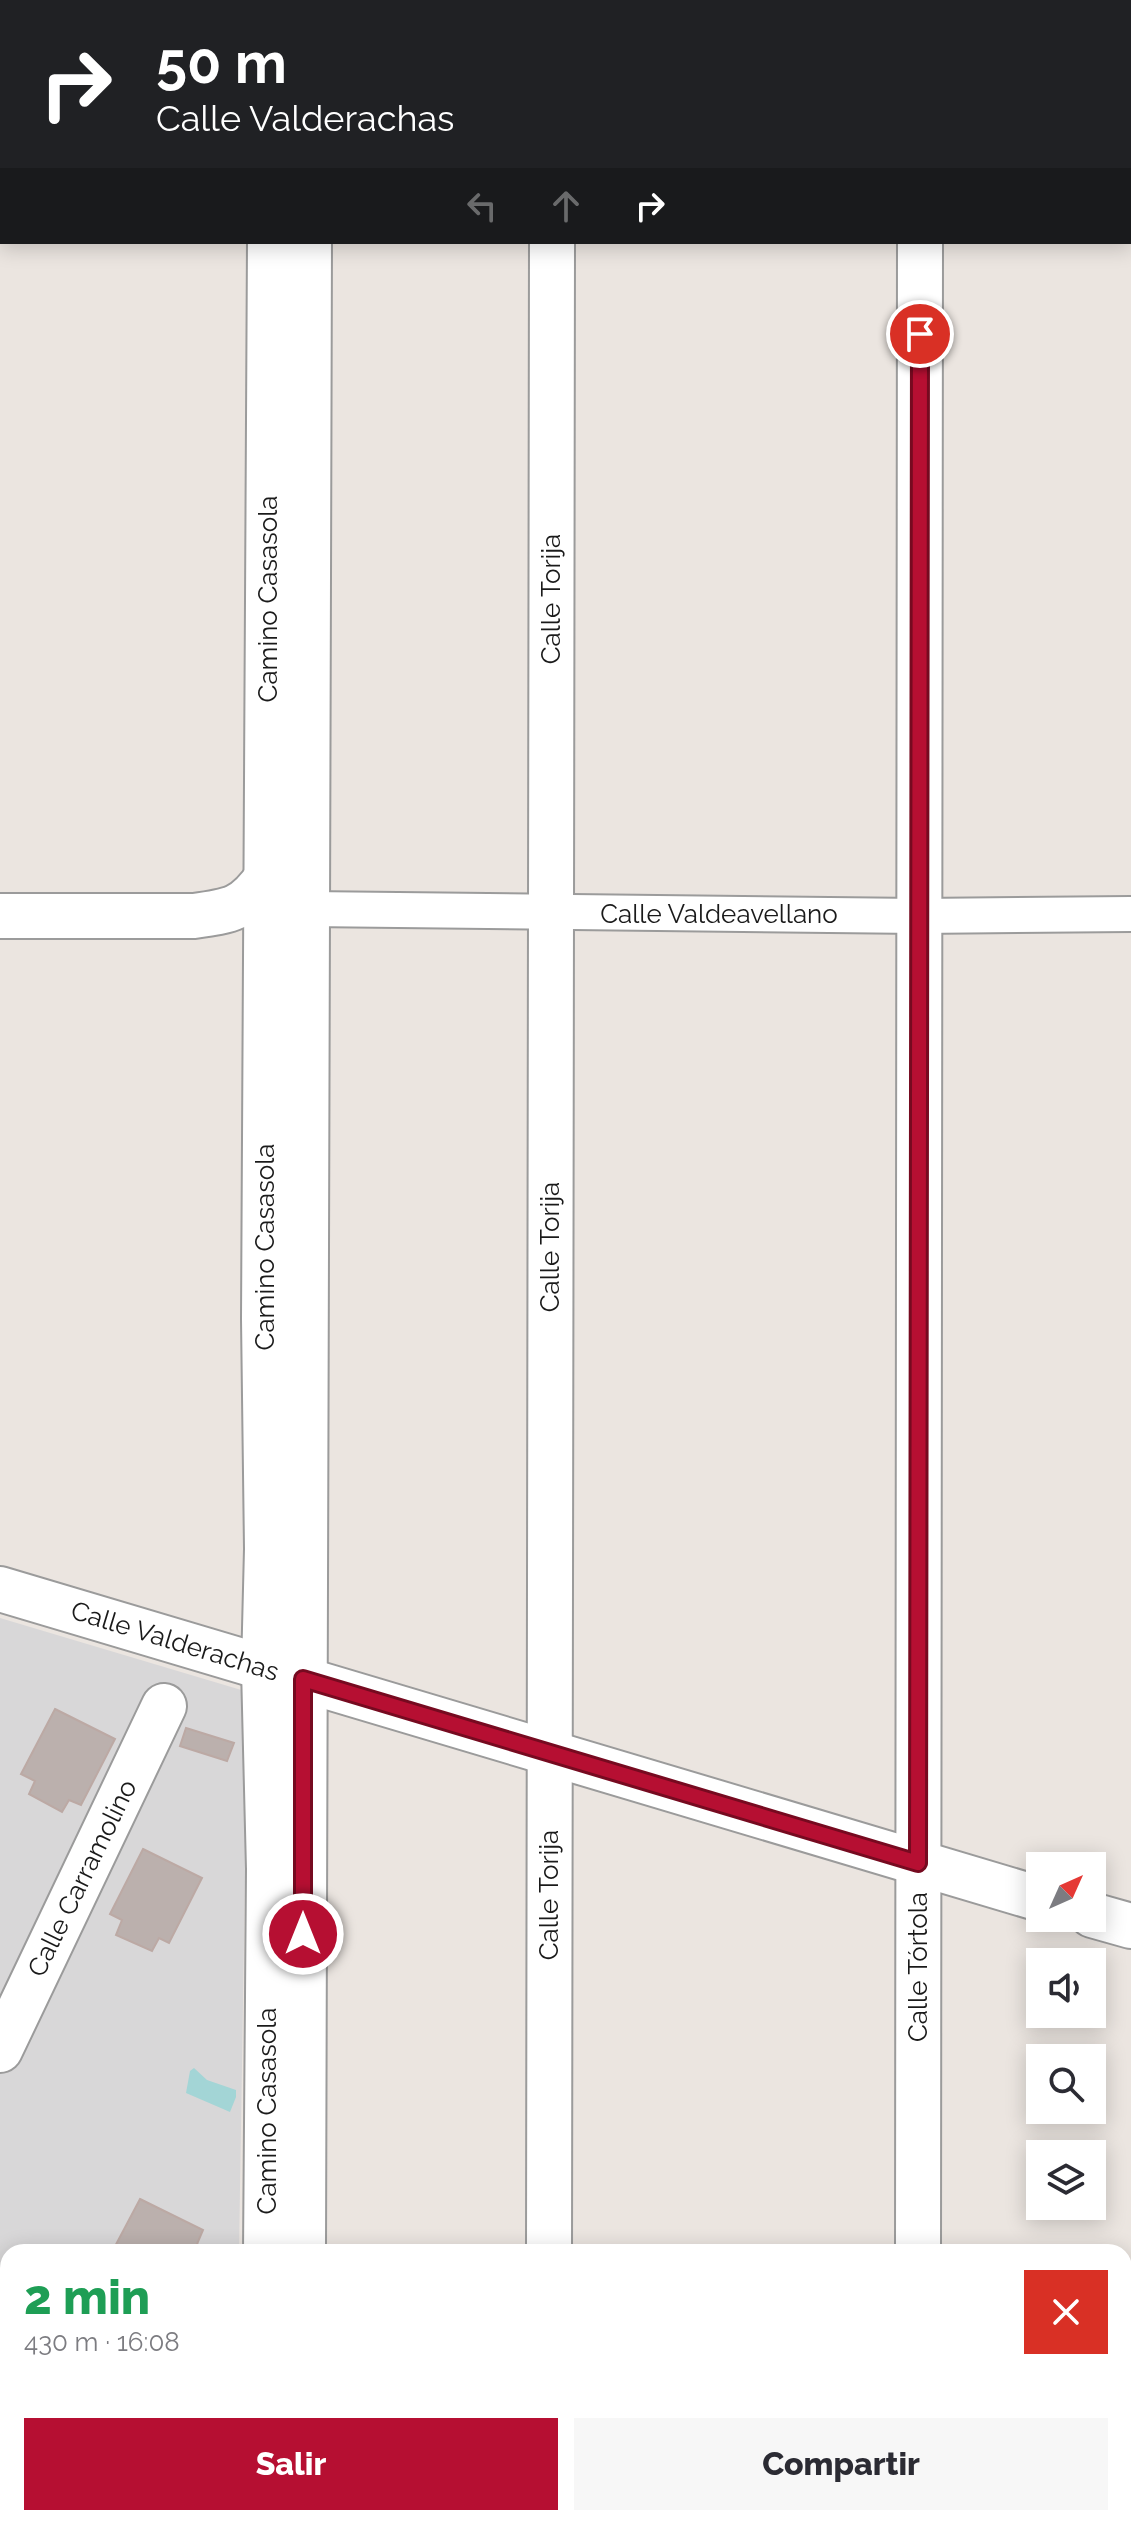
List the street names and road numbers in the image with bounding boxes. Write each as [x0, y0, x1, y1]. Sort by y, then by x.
street label: Camino Casasola [253, 496, 283, 702]
street label: Calle Torija [536, 534, 566, 664]
street label: Calle Valdeavellano [600, 899, 838, 929]
street label: Camino Casasola [250, 1144, 280, 1350]
street label: Calle Torija [535, 1182, 565, 1312]
street label: Calle Valderachas [68, 1595, 282, 1687]
street label: Calle Carramolino [21, 1775, 143, 1981]
street label: Calle Torija [534, 1830, 564, 1960]
street label: Calle Tórtola [903, 1892, 933, 2042]
street label: Camino Casasola [252, 2008, 282, 2214]

